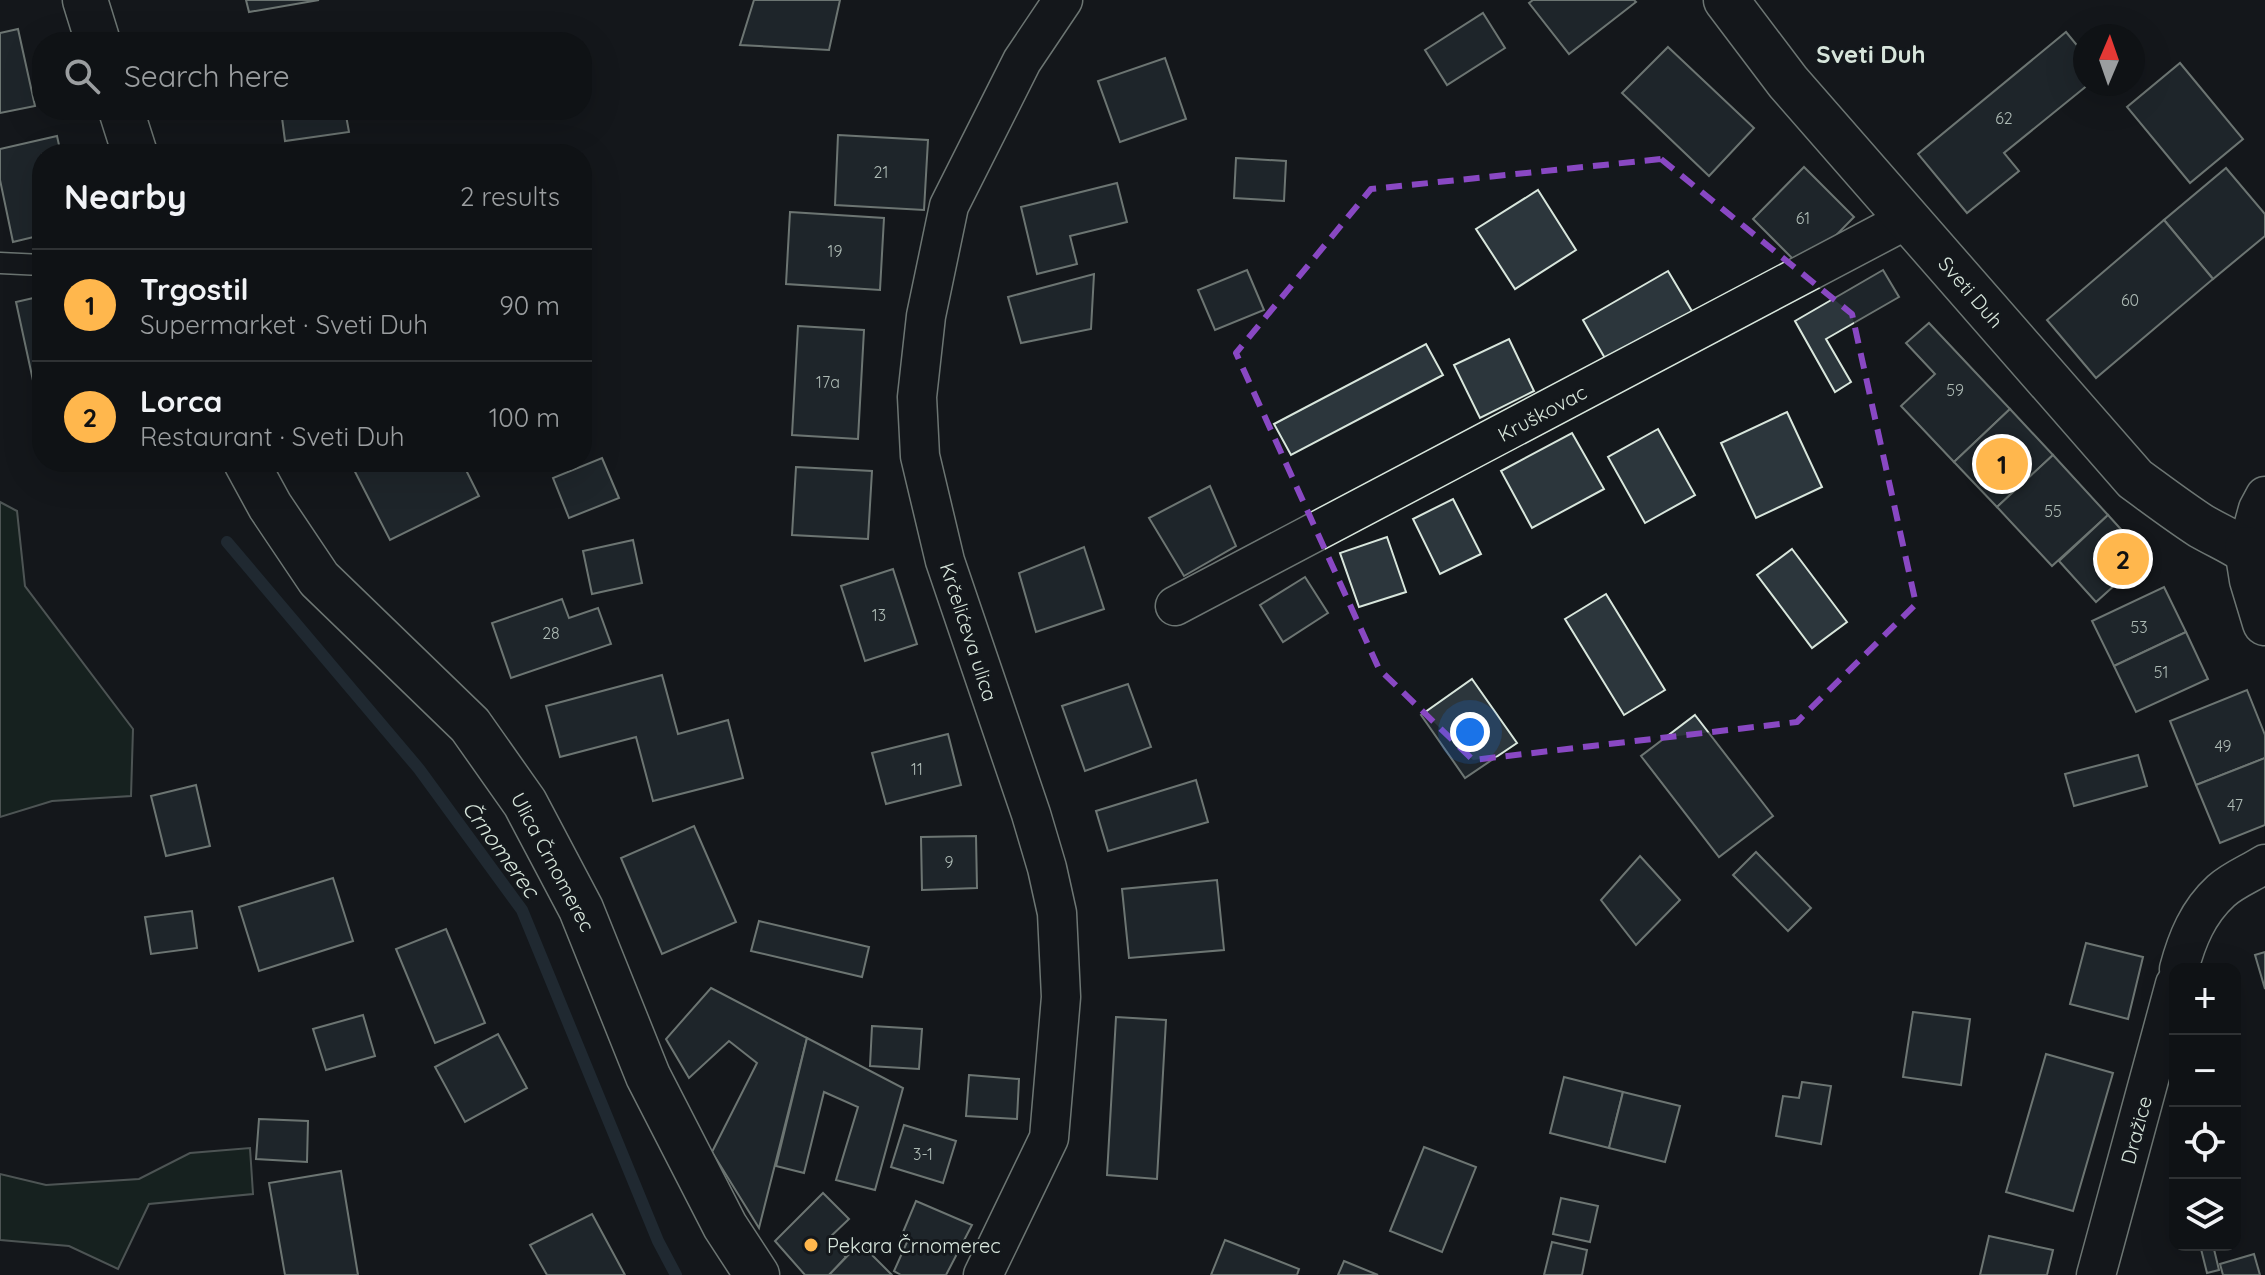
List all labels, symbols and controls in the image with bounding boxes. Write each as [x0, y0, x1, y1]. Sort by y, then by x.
north arrow [2073, 24, 2145, 96]
search box [32, 32, 592, 120]
district label: Sveti Duh [1816, 39, 1926, 69]
icon: search [60, 54, 104, 98]
text: Search here [124, 57, 290, 95]
house number: 62 [1995, 108, 2013, 128]
house number: 21 [874, 162, 888, 182]
text: Nearby [64, 175, 187, 218]
text: 2 results [460, 180, 560, 213]
house number: 61 [1796, 208, 1810, 228]
house number: 19 [828, 241, 842, 261]
street label: Sveti Duh [1933, 251, 2009, 333]
text: Trgostil [140, 270, 249, 308]
text: 1 [85, 289, 95, 322]
text: 90 m [499, 289, 560, 322]
house number: 60 [2121, 290, 2139, 310]
text: Supermarket · Sveti Duh [140, 308, 428, 341]
house number: 17a [816, 372, 840, 392]
street label: Kruškovac [1493, 379, 1591, 447]
house number: 59 [1946, 380, 1964, 400]
text: Lorca [140, 382, 222, 420]
text: 2 [83, 401, 97, 434]
text: 100 m [489, 401, 560, 434]
text: Restaurant · Sveti Duh [140, 420, 405, 453]
pin: 1 [1976, 434, 2028, 494]
house number: 55 [2044, 501, 2062, 521]
pin: 2 [2097, 529, 2149, 589]
street label: Krčelićeva ulica [935, 560, 1003, 704]
house number: 13 [872, 605, 886, 625]
house number: 53 [2130, 617, 2148, 637]
house number: 28 [542, 623, 560, 643]
house number: 51 [2154, 662, 2168, 682]
your location [1450, 712, 1490, 752]
house number: 49 [2214, 736, 2232, 756]
house number: 11 [911, 759, 923, 779]
street label: Ulica Črnomerec [506, 788, 600, 936]
water label: Črnomerec [456, 795, 547, 905]
house number: 47 [2227, 795, 2243, 815]
house number: 9 [945, 852, 954, 872]
map controls [2169, 963, 2241, 1251]
button: + [2169, 963, 2241, 1035]
button: − [2169, 1035, 2241, 1107]
street label: Dražice [2115, 1093, 2157, 1167]
button: locate [2169, 1107, 2241, 1179]
house number: 3-1 [913, 1144, 933, 1164]
button: layers [2169, 1179, 2241, 1251]
place label: Pekara Črnomerec [827, 1233, 1001, 1258]
marker: Pekara Črnomerec [802, 1236, 820, 1254]

